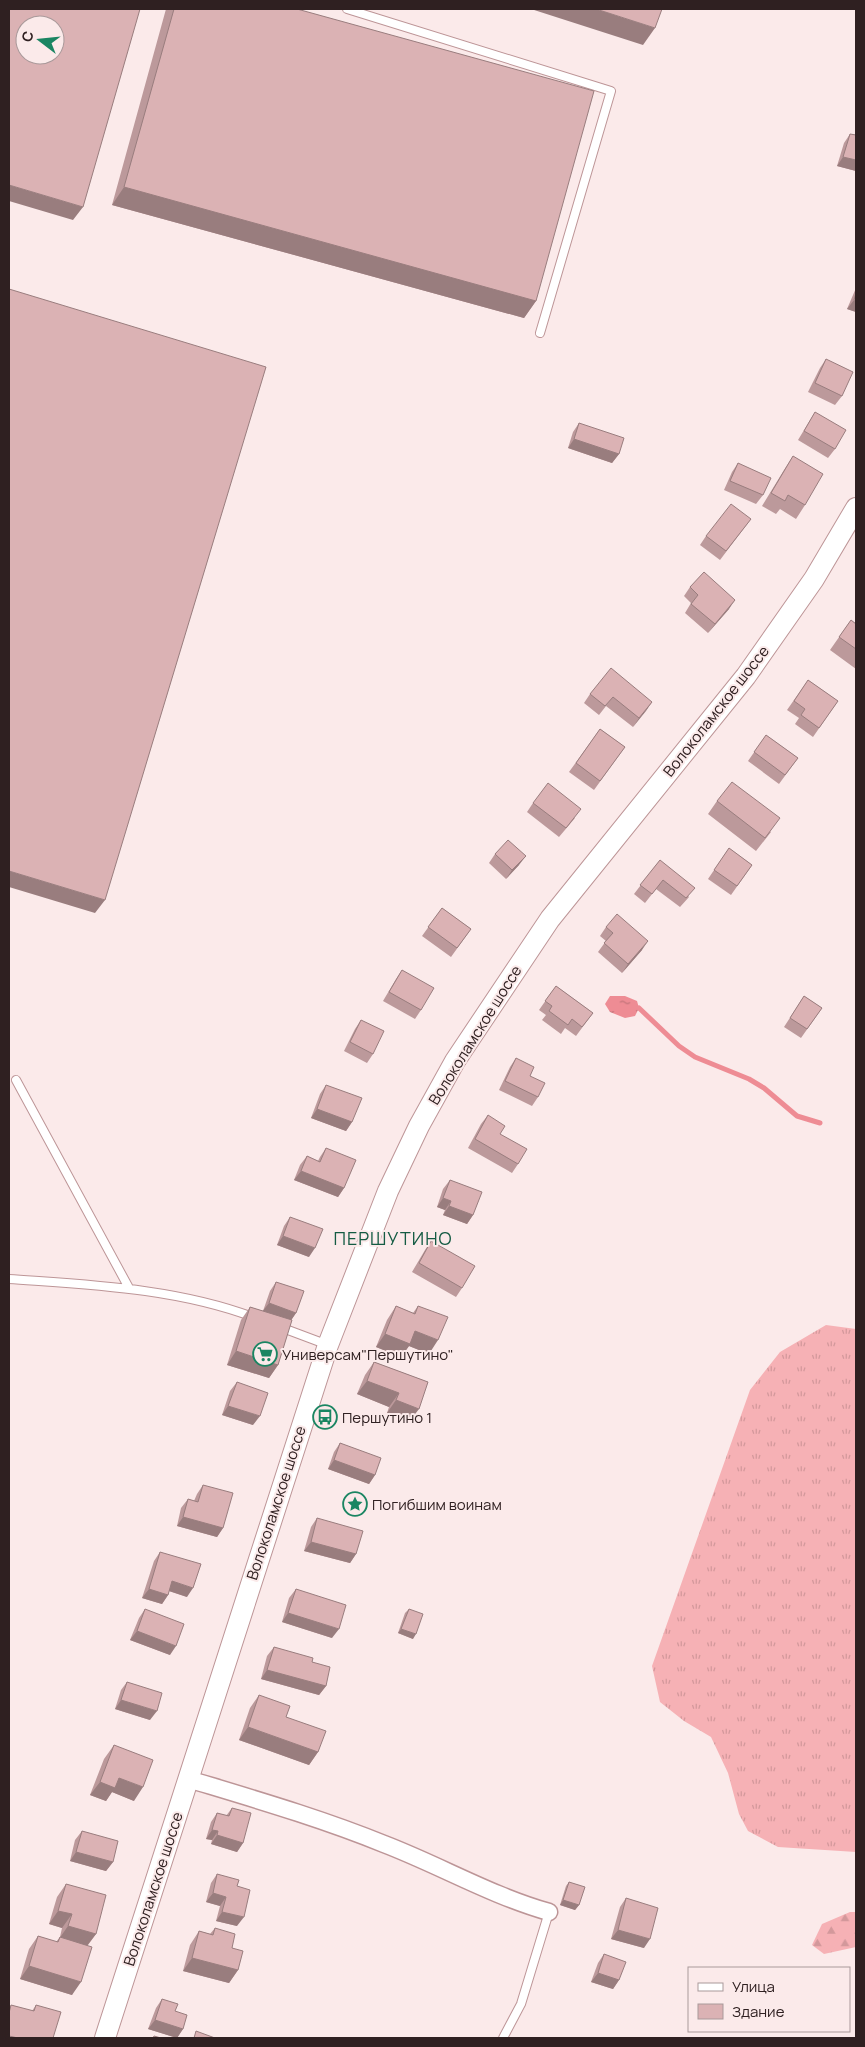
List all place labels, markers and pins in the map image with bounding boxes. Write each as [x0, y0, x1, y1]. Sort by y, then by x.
supermarket icon: Универсам"Першутино" [252, 1341, 278, 1367]
place label: Универсам"Першутино" [282, 1344, 454, 1365]
bus stop icon: Першутино 1 [312, 1404, 338, 1430]
place label: Першутино 1 [342, 1407, 432, 1428]
place icon: Погибшим воинам [342, 1491, 368, 1517]
place label: Погибшим воинам [372, 1494, 502, 1515]

